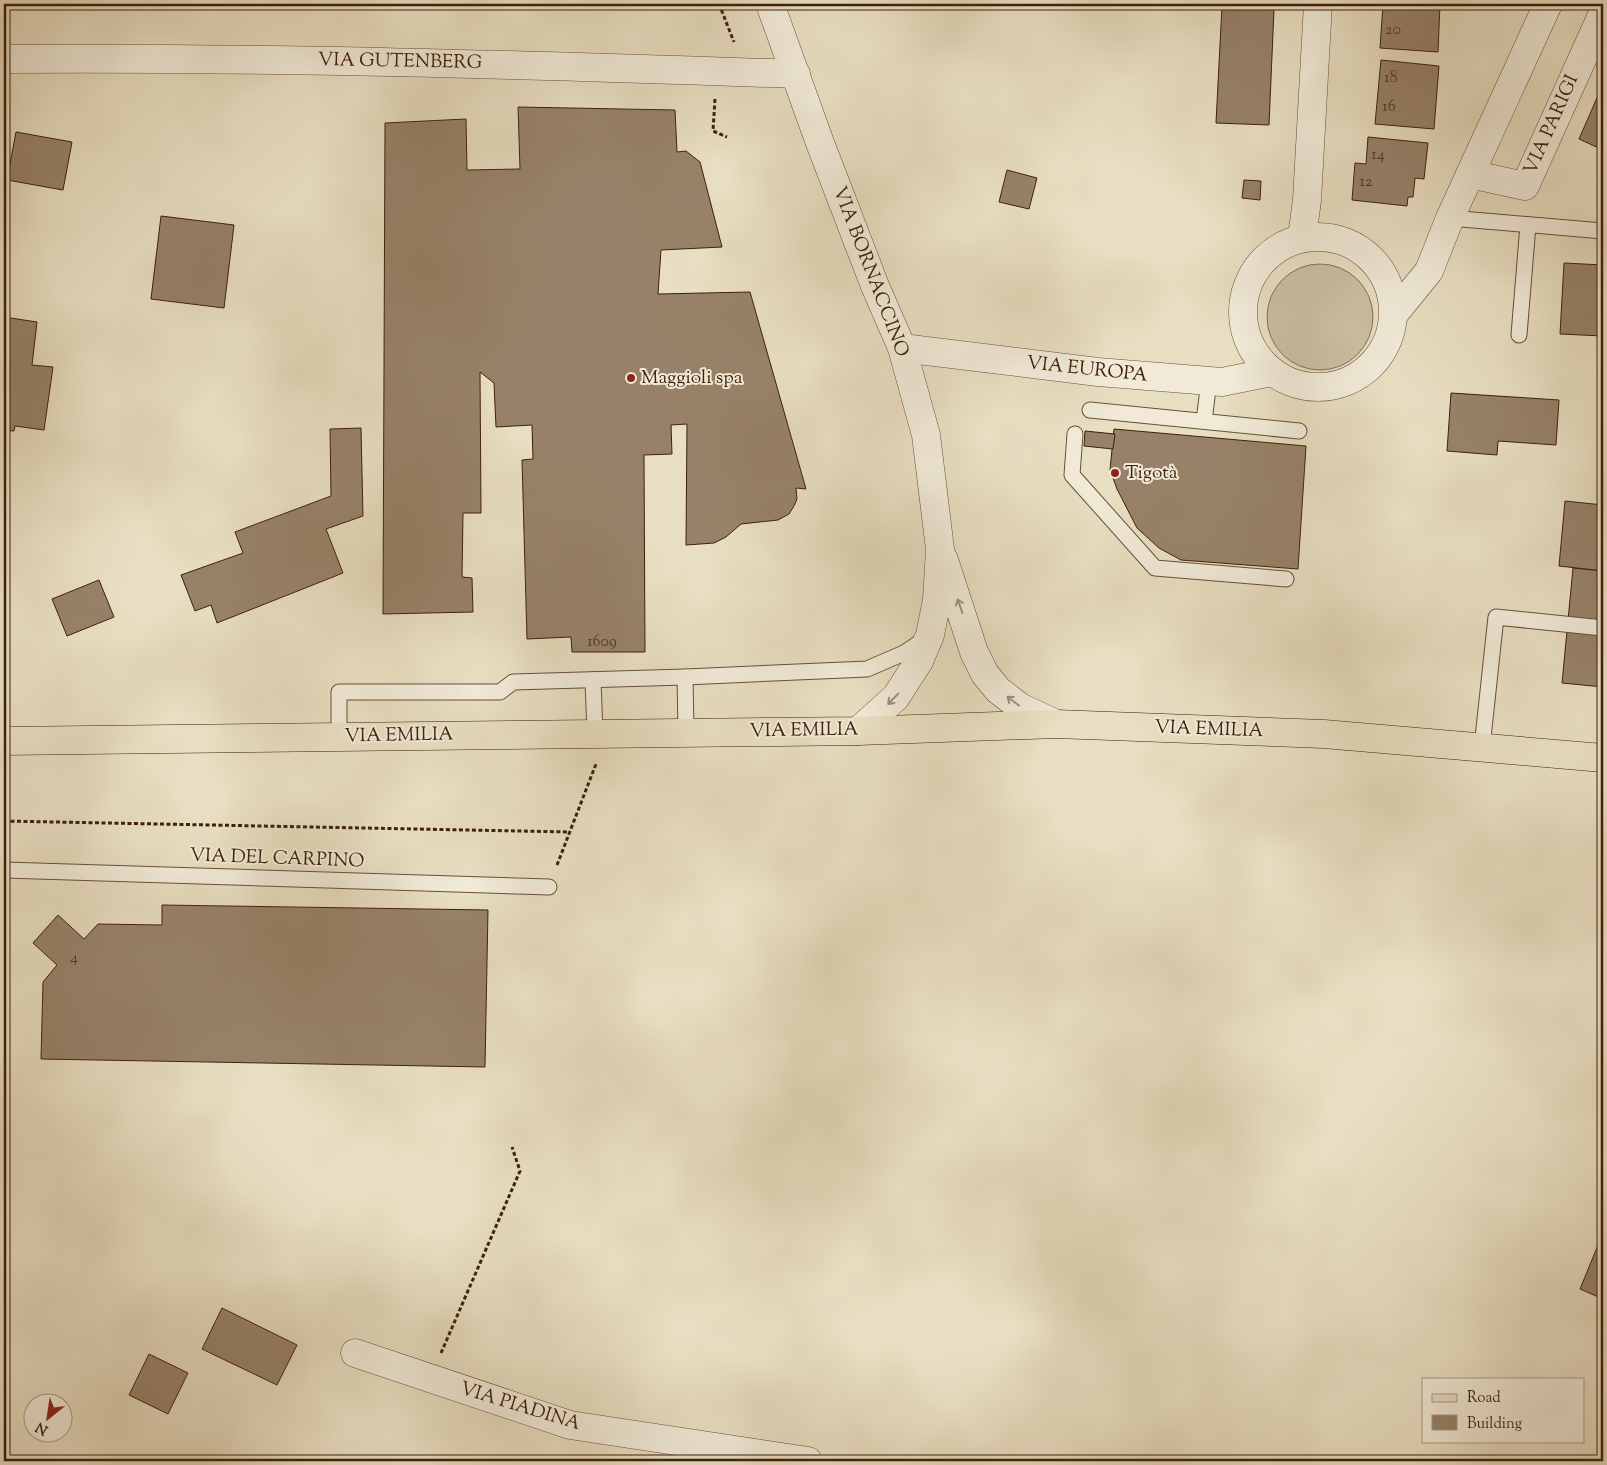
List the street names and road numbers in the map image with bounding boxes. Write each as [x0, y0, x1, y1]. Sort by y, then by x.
street label: VIA GUTENBERG [318, 47, 482, 77]
street label: VIA PARIGI [1518, 71, 1586, 179]
street label: VIA BORNACCINO [825, 183, 915, 361]
street label: VIA EUROPA [1025, 350, 1149, 390]
street label: VIA EMILIA [1154, 715, 1265, 745]
street label: VIA EMILIA [749, 717, 859, 745]
street label: VIA EMILIA [344, 722, 454, 750]
street label: VIA DEL CARPINO [189, 842, 365, 876]
street label: VIA PIADINA [456, 1376, 584, 1438]

